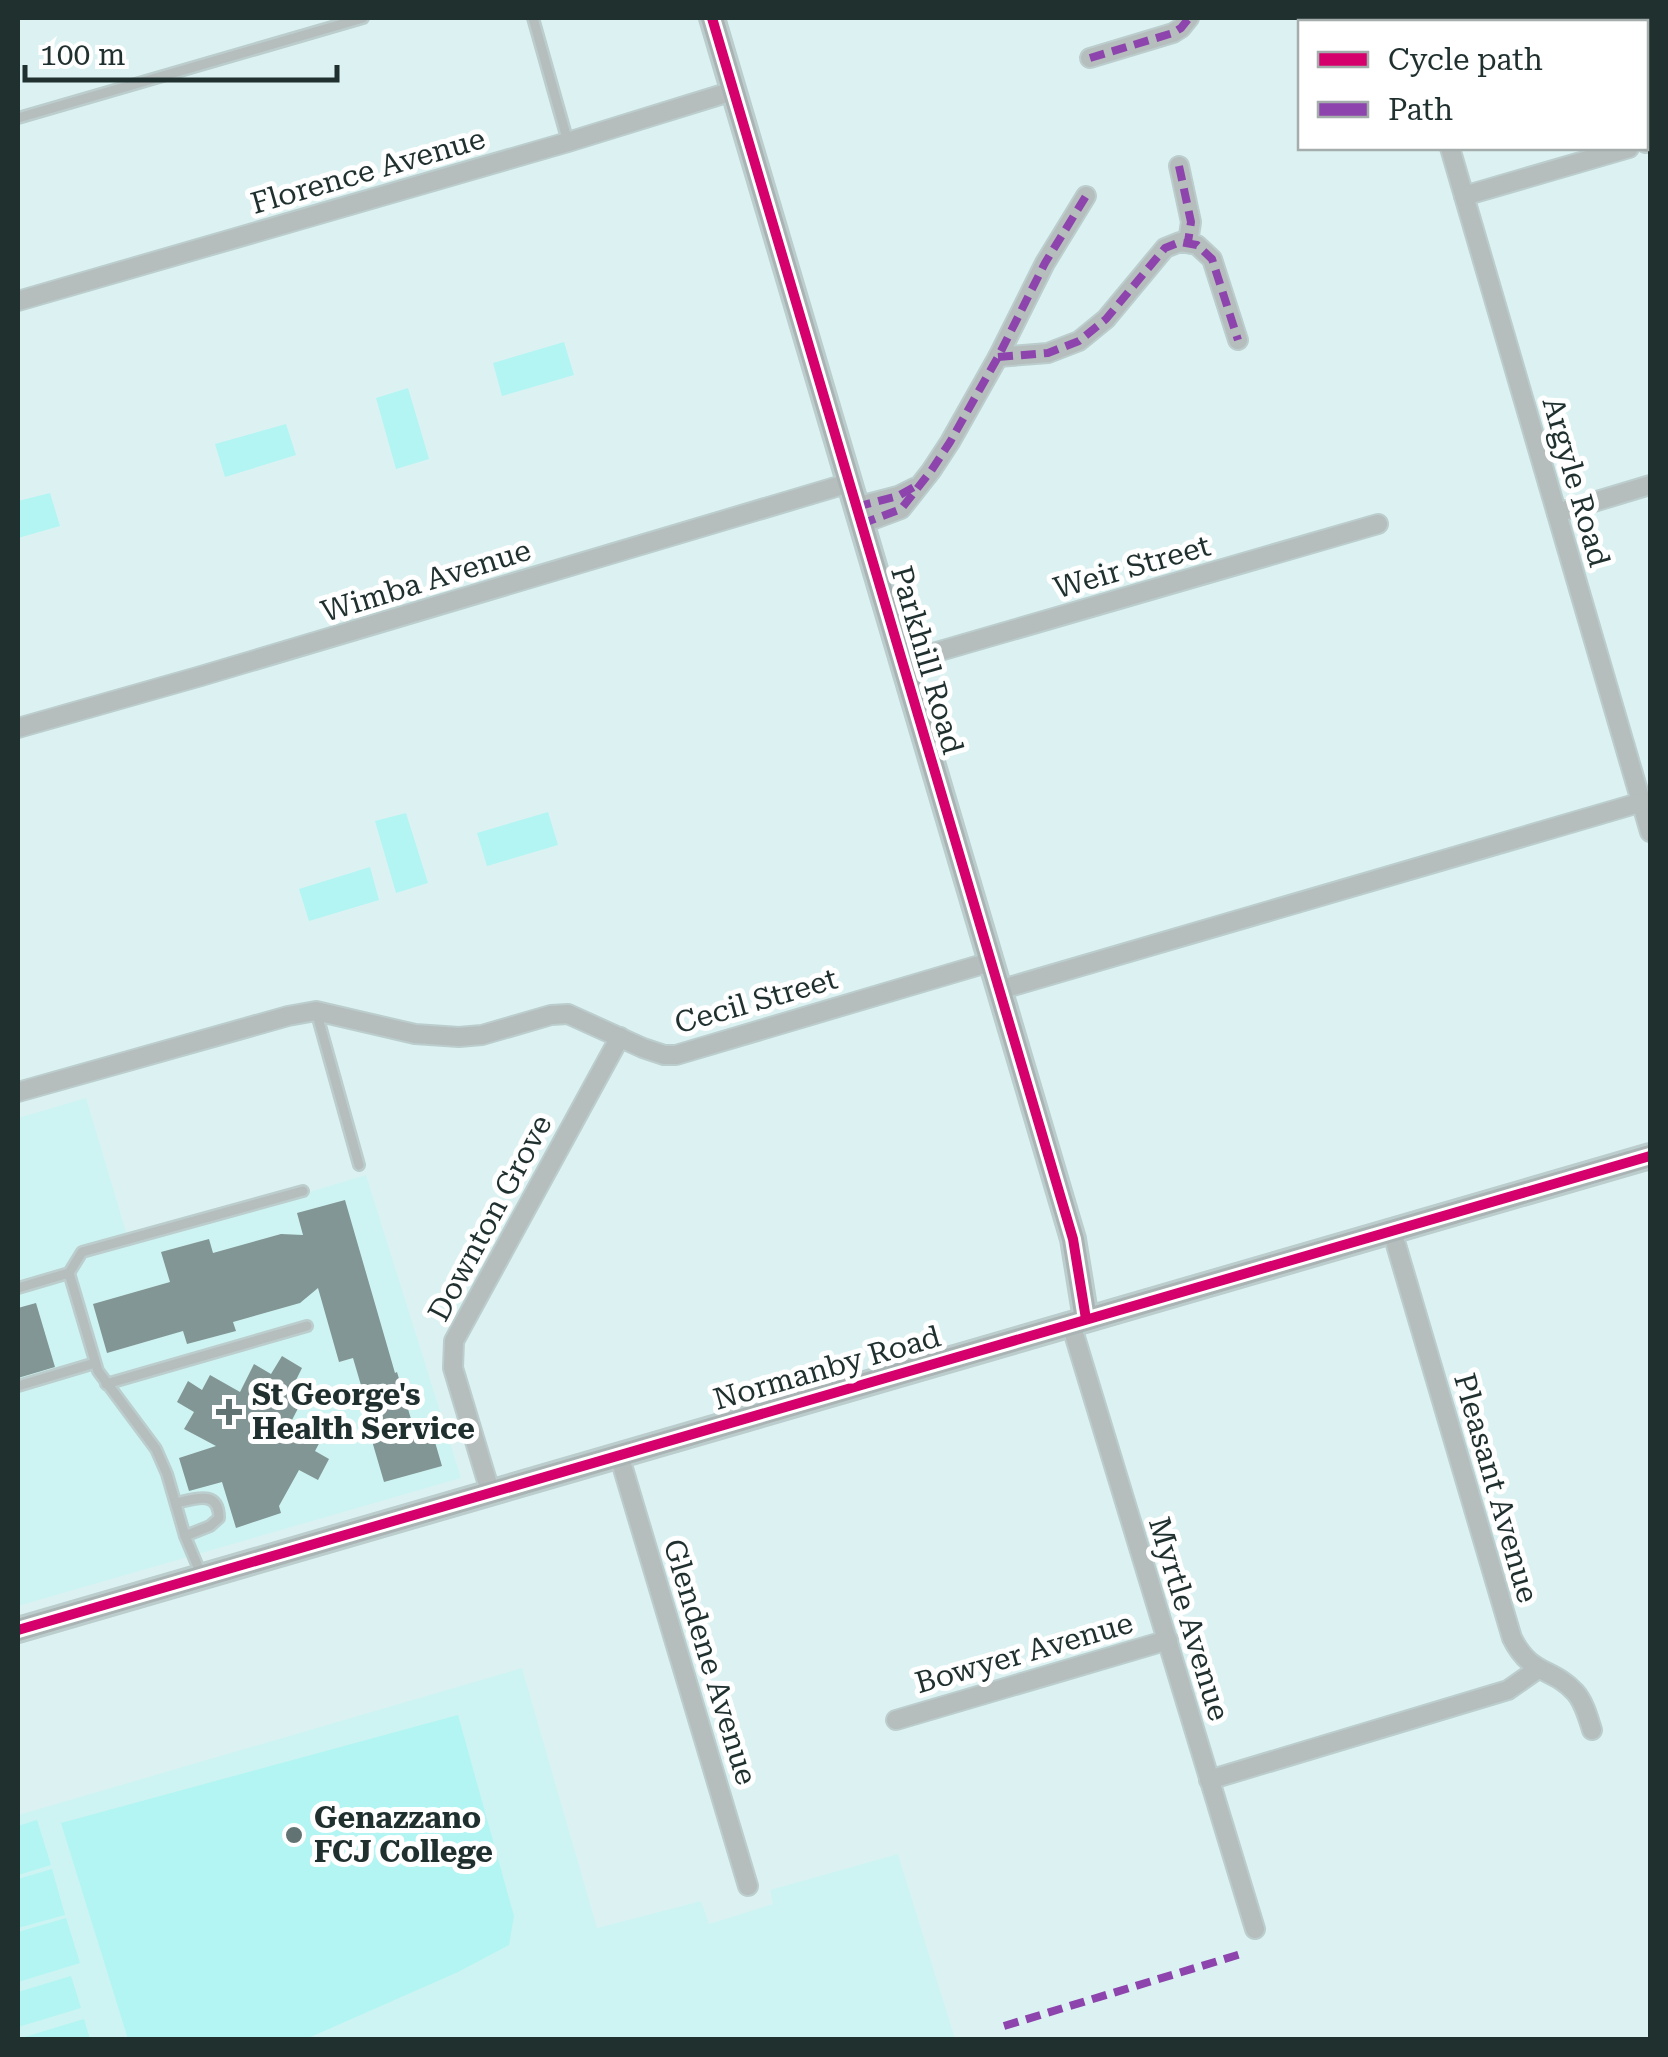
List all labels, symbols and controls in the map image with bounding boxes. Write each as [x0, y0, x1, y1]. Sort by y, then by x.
scale bar [25, 20, 338, 82]
legend [1298, 20, 1648, 150]
text: 100 m [40, 37, 125, 72]
text: Cycle path [1388, 42, 1543, 77]
text: Path [1388, 92, 1453, 127]
street label: Florence Avenue [247, 120, 489, 221]
street label: Argyle Road [1536, 393, 1617, 571]
street label: Weir Street [1050, 527, 1214, 606]
street label: Wimba Avenue [317, 532, 535, 629]
street label: Parkhill Road [884, 562, 971, 758]
street label: Cecil Street [671, 961, 841, 1040]
street label: Downton Grove [421, 1109, 559, 1327]
street label: Normanby Road [709, 1318, 945, 1417]
street label: Pleasant Avenue [1447, 1369, 1546, 1607]
place label: St George's Health Service [252, 1377, 475, 1446]
marker: St George's Health Service [216, 1399, 242, 1425]
street label: Myrtle Avenue [1142, 1513, 1237, 1725]
street label: Glendene Avenue [656, 1535, 764, 1789]
street label: Bowyer Avenue [911, 1605, 1137, 1700]
place label: Genazzano FCJ College [314, 1800, 493, 1869]
marker: Genazzano FCJ College [283, 1824, 305, 1846]

